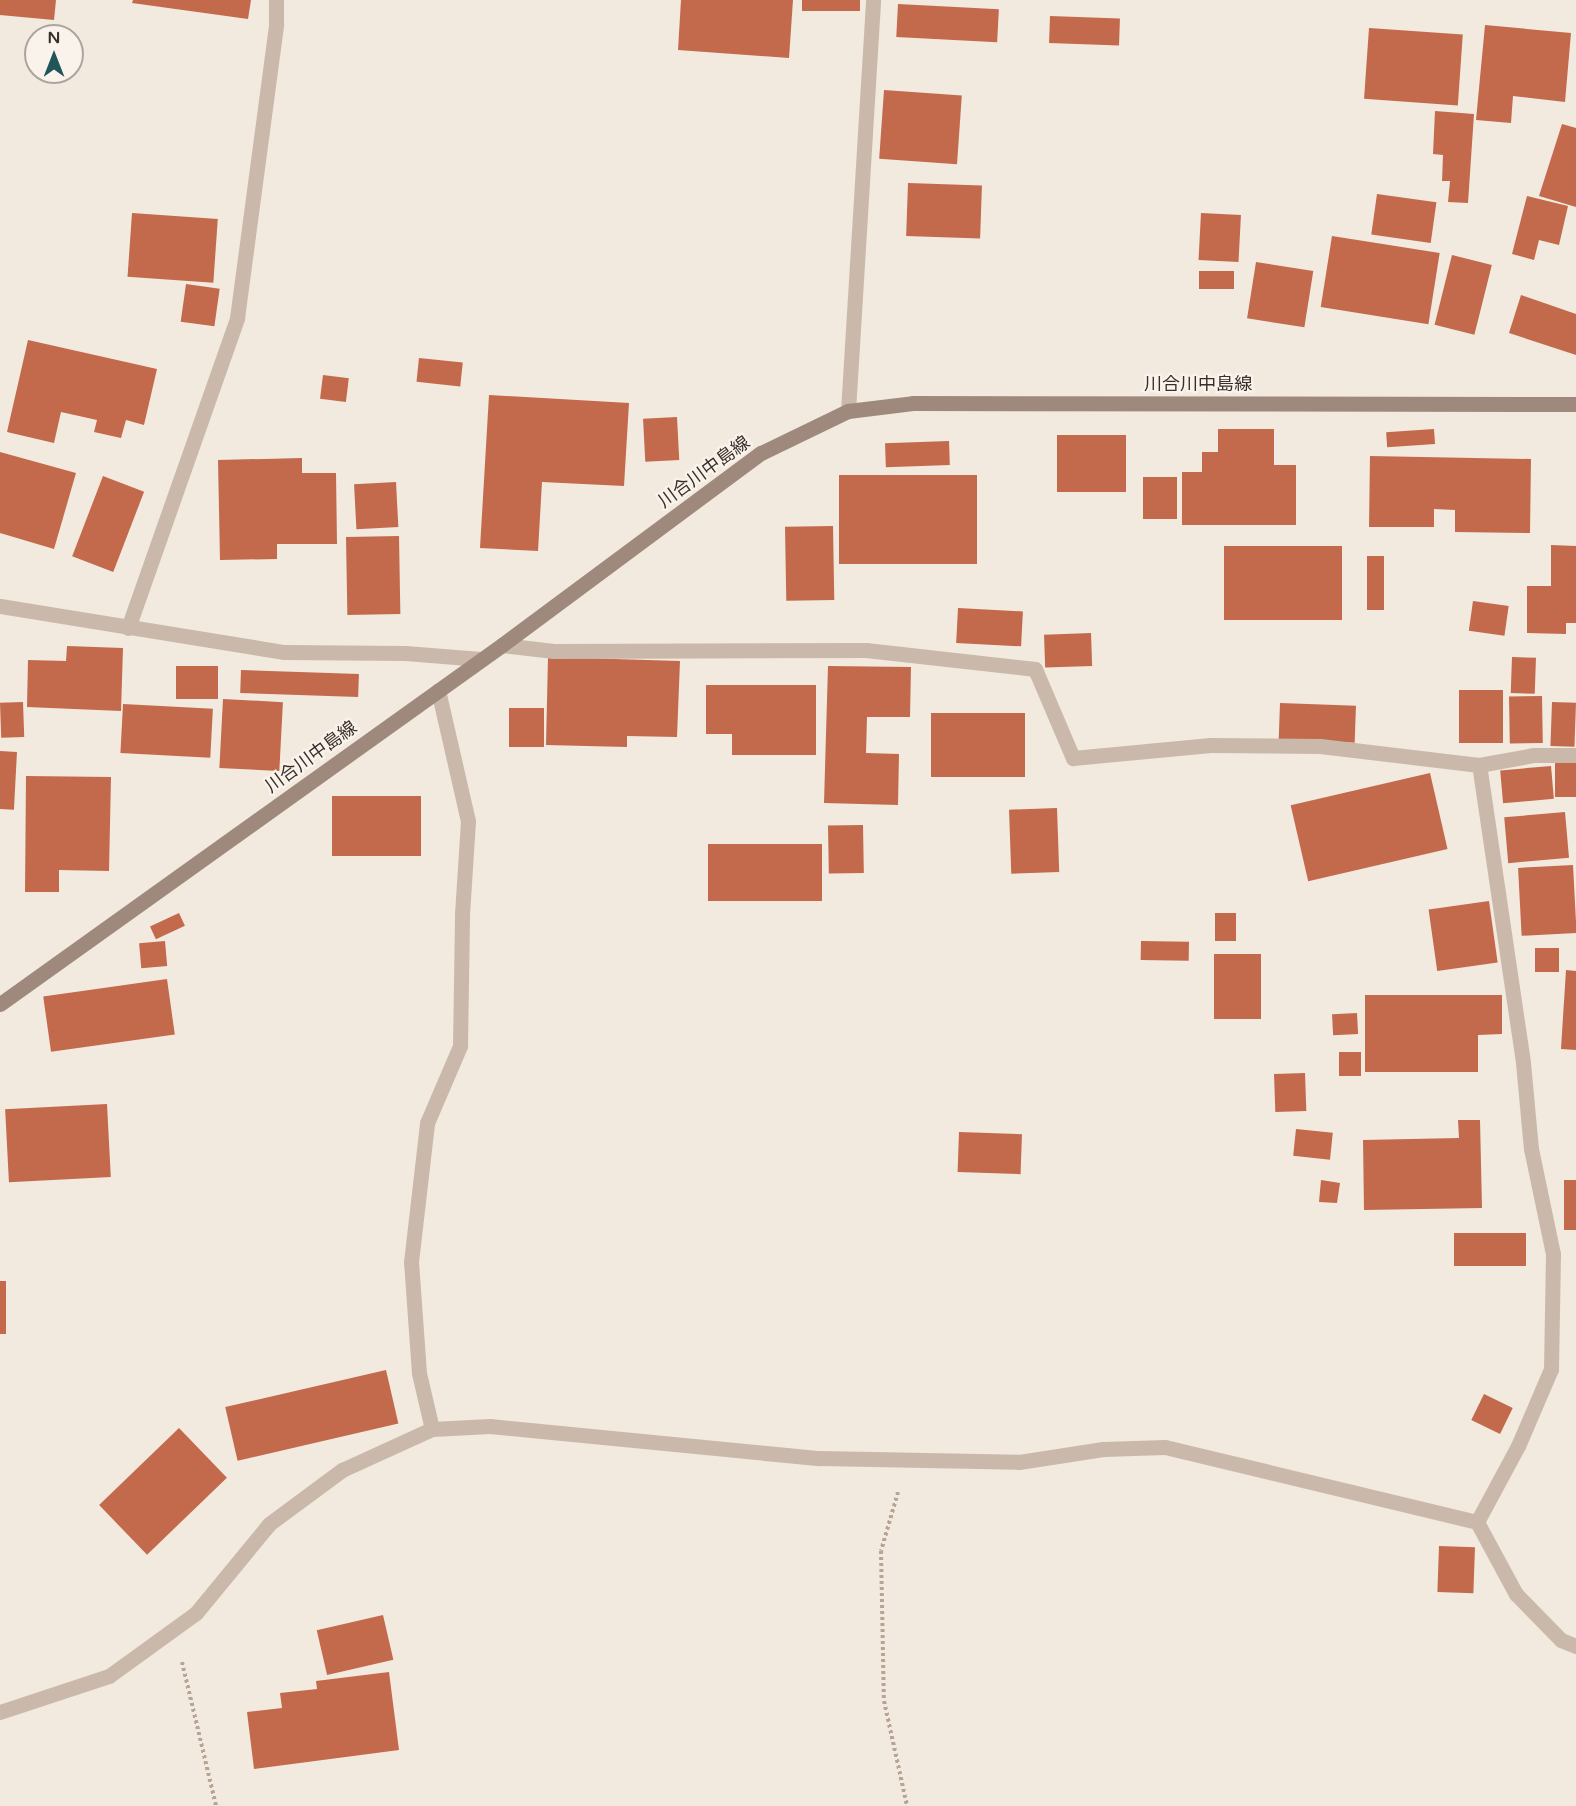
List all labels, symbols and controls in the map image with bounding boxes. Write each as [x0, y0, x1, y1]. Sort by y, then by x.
north arrow [24, 24, 84, 84]
text: N [48, 28, 60, 48]
street label: 川合川中島線 [1144, 373, 1252, 395]
street label: 川合川中島線 [654, 432, 754, 512]
street label: 川合川中島線 [261, 717, 361, 797]

